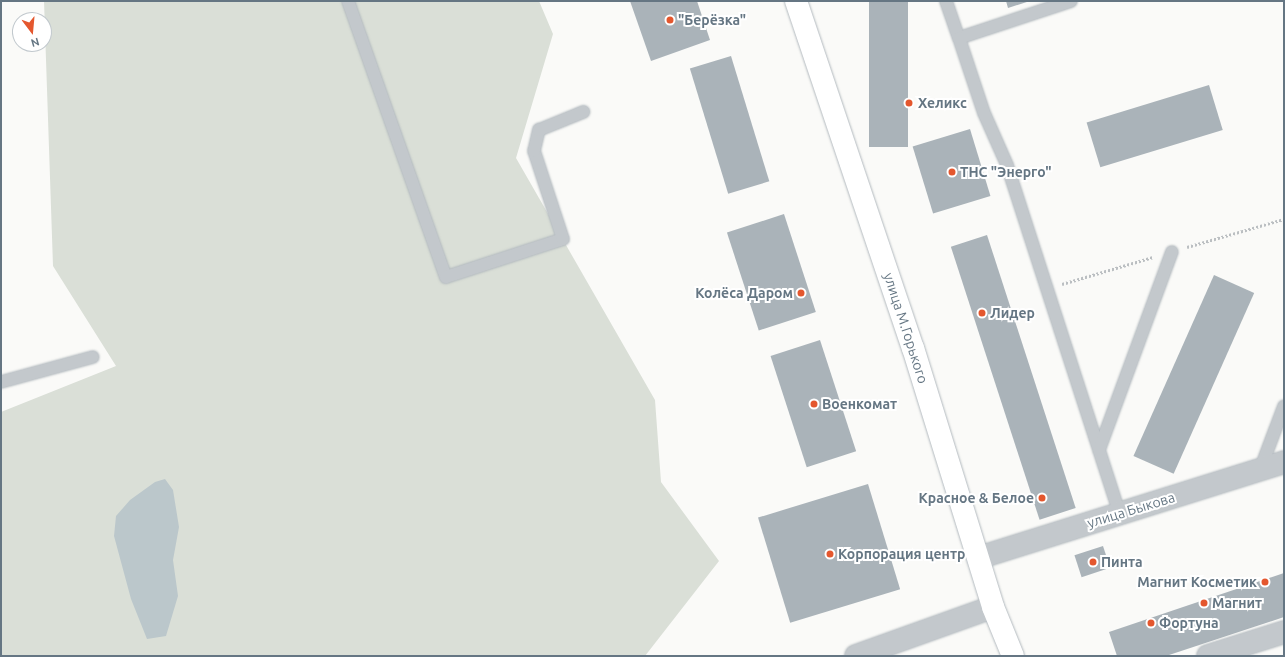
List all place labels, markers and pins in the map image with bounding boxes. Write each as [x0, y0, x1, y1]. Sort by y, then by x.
place label: "Берёзка" [678, 12, 746, 28]
marker: "Берёзка" [665, 15, 675, 25]
place label: Хеликс [918, 95, 967, 111]
marker: Хеликс [903, 97, 915, 109]
place label: ТНС "Энерго" [960, 164, 1052, 180]
marker: ТНС "Энерго" [947, 167, 957, 177]
place label: Колёса Даром [695, 285, 793, 301]
marker: Колёса Даром [796, 288, 806, 298]
place label: Лидер [990, 305, 1035, 321]
marker: Лидер [977, 308, 987, 318]
place label: Военкомат [822, 396, 897, 412]
marker: Военкомат [809, 399, 819, 409]
place label: Красное & Белое [919, 490, 1034, 506]
marker: Красное & Белое [1037, 493, 1047, 503]
place label: Корпорация центр [838, 546, 965, 562]
marker: Корпорация центр [825, 549, 835, 559]
place label: Пинта [1101, 554, 1143, 570]
marker: Пинта [1088, 557, 1098, 567]
place label: Магнит Косметик [1137, 574, 1257, 590]
marker: Магнит Косметик [1260, 577, 1270, 587]
place label: Магнит [1212, 595, 1262, 611]
marker: Магнит [1199, 598, 1209, 608]
place label: Фортуна [1159, 615, 1219, 631]
marker: Фортуна [1146, 618, 1156, 628]

